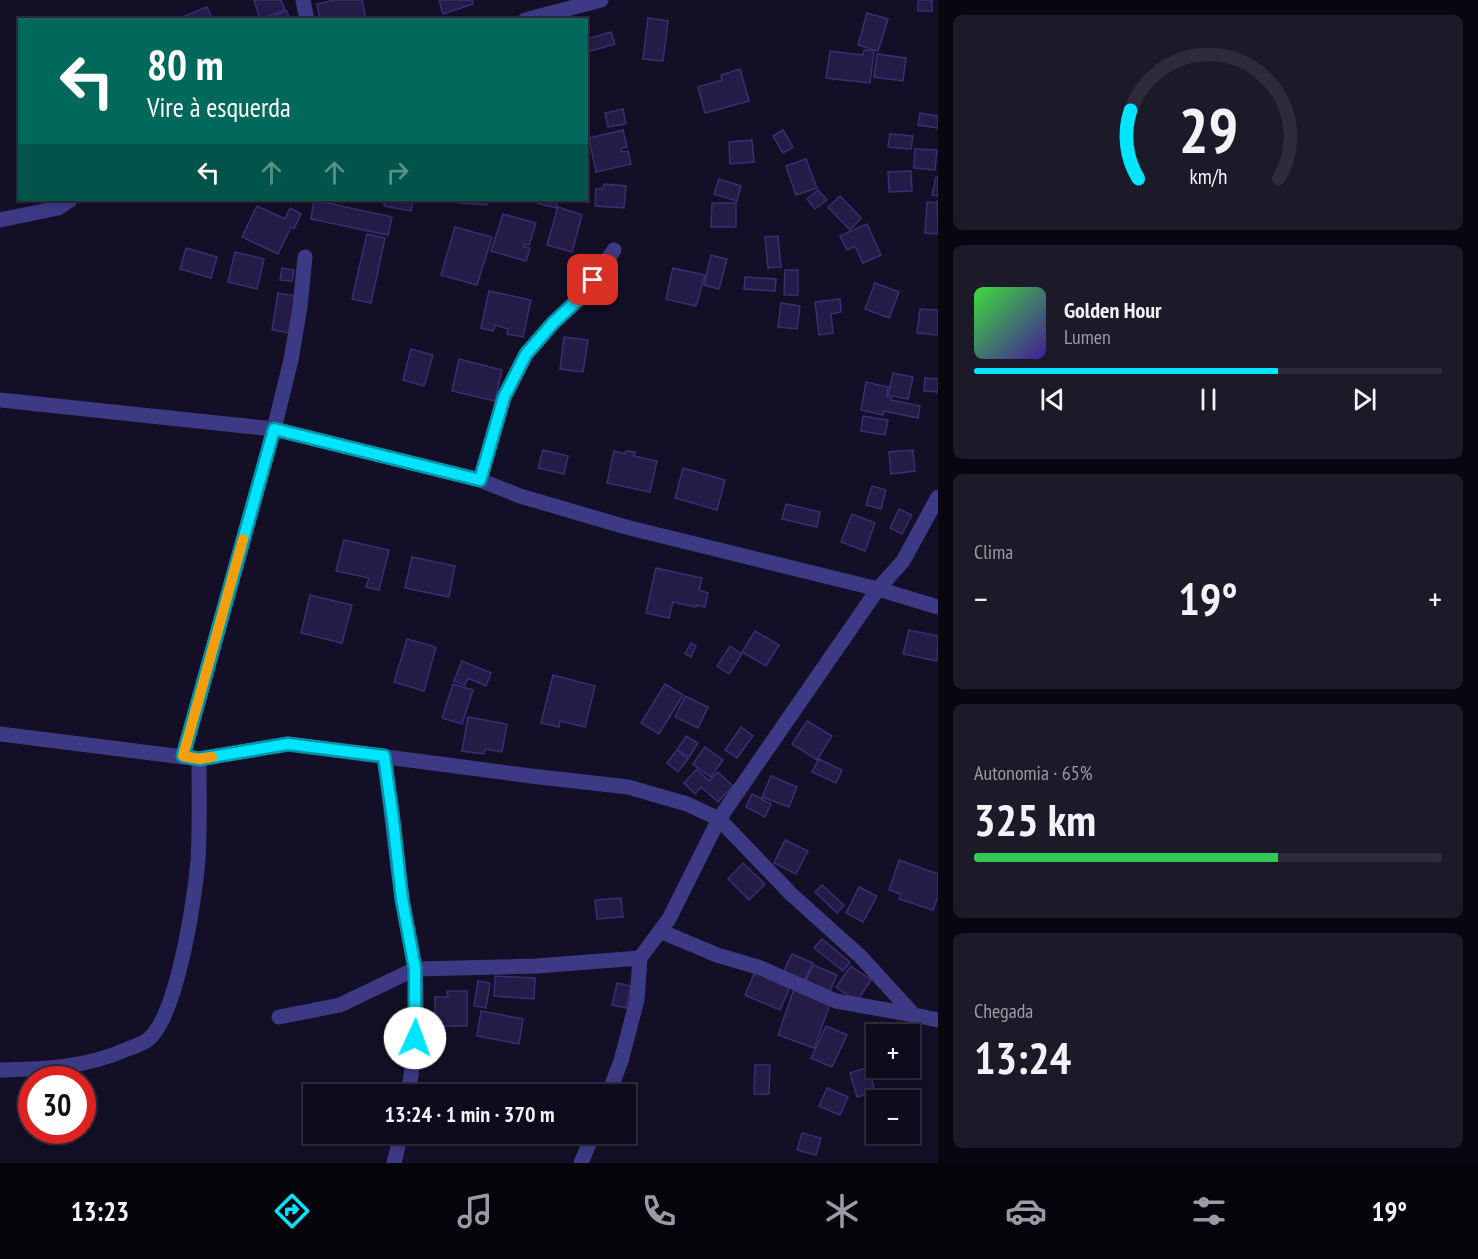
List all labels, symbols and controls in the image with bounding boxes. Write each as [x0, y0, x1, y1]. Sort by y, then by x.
text: 80 m [147, 37, 224, 92]
icon: left [48, 42, 126, 120]
text: 29 [1178, 89, 1238, 170]
text: Vire à esquerda [147, 90, 291, 124]
icon: left [192, 156, 225, 189]
icon: ahead [255, 156, 288, 189]
icon: ahead [318, 156, 351, 189]
icon: right [381, 156, 414, 189]
text: km/h [1189, 163, 1227, 191]
pin [567, 254, 618, 305]
icon: arrive [576, 263, 609, 296]
text: Golden Hour [1064, 296, 1162, 324]
text: Lumen [1064, 324, 1111, 350]
icon: previous [1036, 383, 1069, 416]
icon: pause [1192, 383, 1225, 416]
icon: next [1348, 383, 1381, 416]
text: Clima [974, 539, 1013, 565]
text: 19° [1178, 569, 1238, 627]
text: − [974, 577, 988, 620]
text: + [1428, 577, 1442, 620]
text: Autonomia · 65% [974, 760, 1092, 786]
text: 325 km [974, 790, 1096, 848]
text: Chegada [974, 998, 1033, 1024]
position arrow [383, 1006, 447, 1070]
map controls [866, 1024, 920, 1144]
button: + [866, 1024, 920, 1078]
text: 13:24 [974, 1028, 1071, 1086]
speed limit sign: 30 [18, 1066, 96, 1144]
button: − [866, 1090, 920, 1144]
text: 13:24 · 1 min · 370 m [384, 1100, 555, 1128]
icon: directions [271, 1190, 313, 1232]
icon: music [454, 1190, 496, 1232]
icon: phone [638, 1190, 680, 1232]
icon: climate [821, 1190, 863, 1232]
icon: car [1005, 1190, 1047, 1232]
icon: filters [1188, 1190, 1230, 1232]
text: 13:23 [71, 1194, 129, 1228]
text: 19° [1372, 1194, 1407, 1228]

